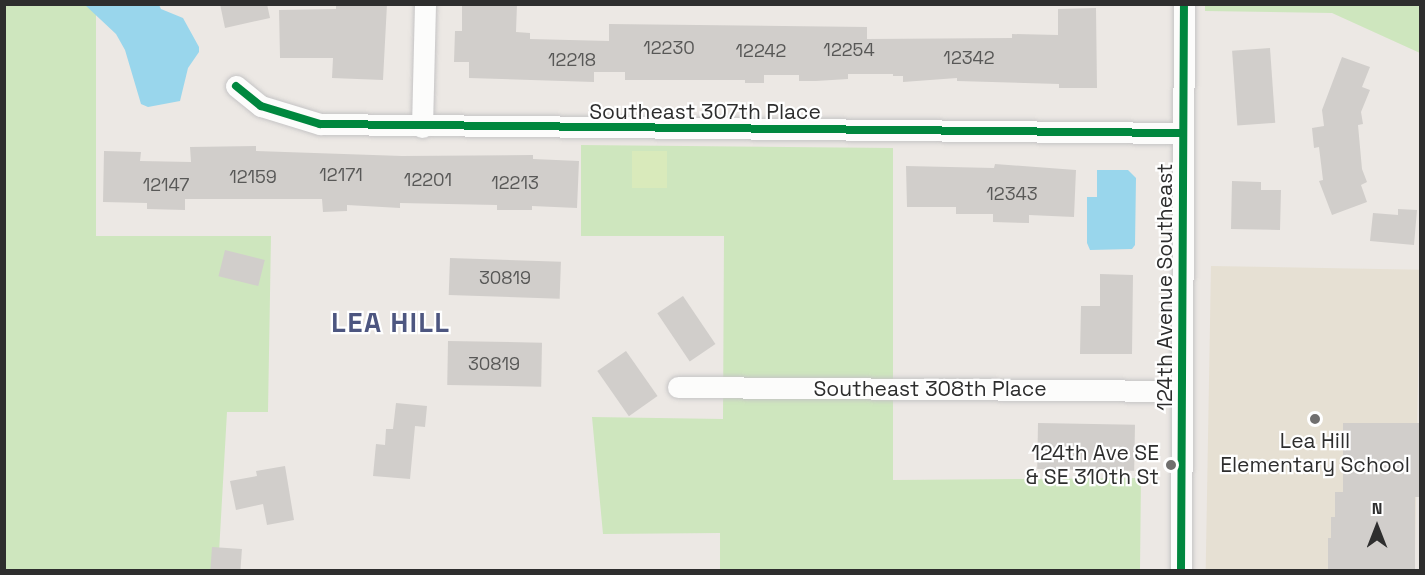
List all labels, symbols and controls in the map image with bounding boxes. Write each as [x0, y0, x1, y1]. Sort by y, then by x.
house number: 12230 [643, 37, 695, 59]
house number: 12254 [823, 39, 875, 61]
house number: 12242 [736, 40, 786, 62]
house number: 12342 [943, 47, 995, 69]
house number: 12218 [548, 49, 596, 71]
street label: Southeast 307th Place [589, 99, 821, 125]
street label: 124th Avenue Southeast [1152, 163, 1178, 411]
house number: 12171 [319, 164, 363, 186]
house number: 12159 [229, 166, 277, 188]
house number: 12201 [404, 169, 452, 191]
house number: 12213 [491, 172, 539, 194]
house number: 12147 [143, 174, 189, 196]
house number: 12343 [986, 183, 1038, 205]
house number: 30819 [479, 267, 531, 289]
district label: LEA HILL [331, 307, 451, 339]
house number: 30819 [468, 353, 520, 375]
street label: Southeast 308th Place [813, 376, 1047, 402]
marker: Lea Hill Elementary School [1308, 412, 1322, 426]
place label: Lea Hill Elementary School [1220, 428, 1410, 478]
place label: 124th Ave SE & SE 310th St [1026, 440, 1159, 490]
marker: 124th Ave SE & SE 310th St [1164, 458, 1178, 472]
north arrow [1347, 497, 1407, 557]
text: N [1372, 498, 1382, 519]

